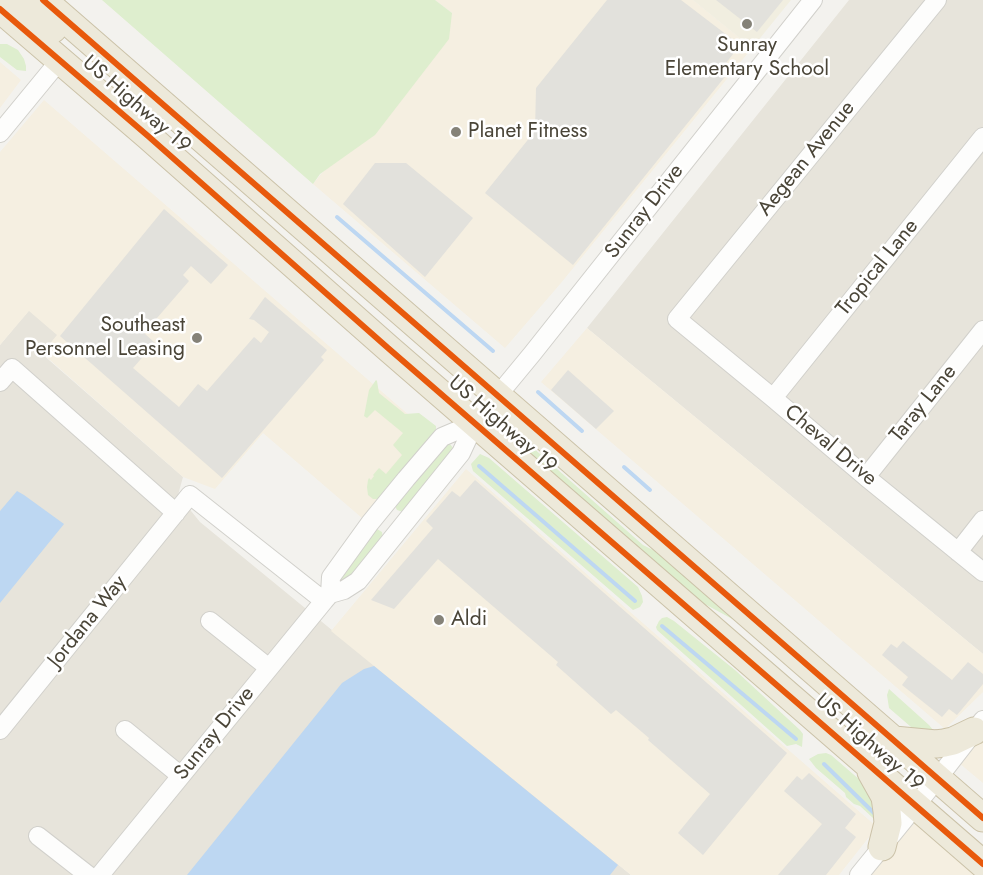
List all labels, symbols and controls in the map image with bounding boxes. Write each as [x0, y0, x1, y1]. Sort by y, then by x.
marker: Sunray Elementary School [740, 17, 754, 31]
place label: Sunray Elementary School [665, 33, 829, 83]
street label: US Highway 19 [77, 51, 195, 159]
street label: Aegean Avenue [753, 97, 861, 221]
place label: Planet Fitness [468, 119, 587, 145]
marker: Planet Fitness [449, 125, 463, 139]
street label: Sunray Drive [600, 160, 690, 264]
street label: Tropical Lane [832, 215, 924, 321]
place label: Southeast Personnel Leasing [25, 313, 185, 363]
marker: Southeast Personnel Leasing [190, 331, 204, 345]
street label: Taray Lane [885, 360, 963, 448]
street label: US Highway 19 [443, 371, 561, 479]
street label: Cheval Drive [779, 400, 881, 492]
street label: Jordana Way [43, 571, 133, 673]
place label: Aldi [451, 607, 487, 633]
marker: Aldi [432, 613, 446, 627]
street label: Sunray Drive [170, 682, 260, 786]
street label: US Highway 19 [810, 689, 928, 797]

